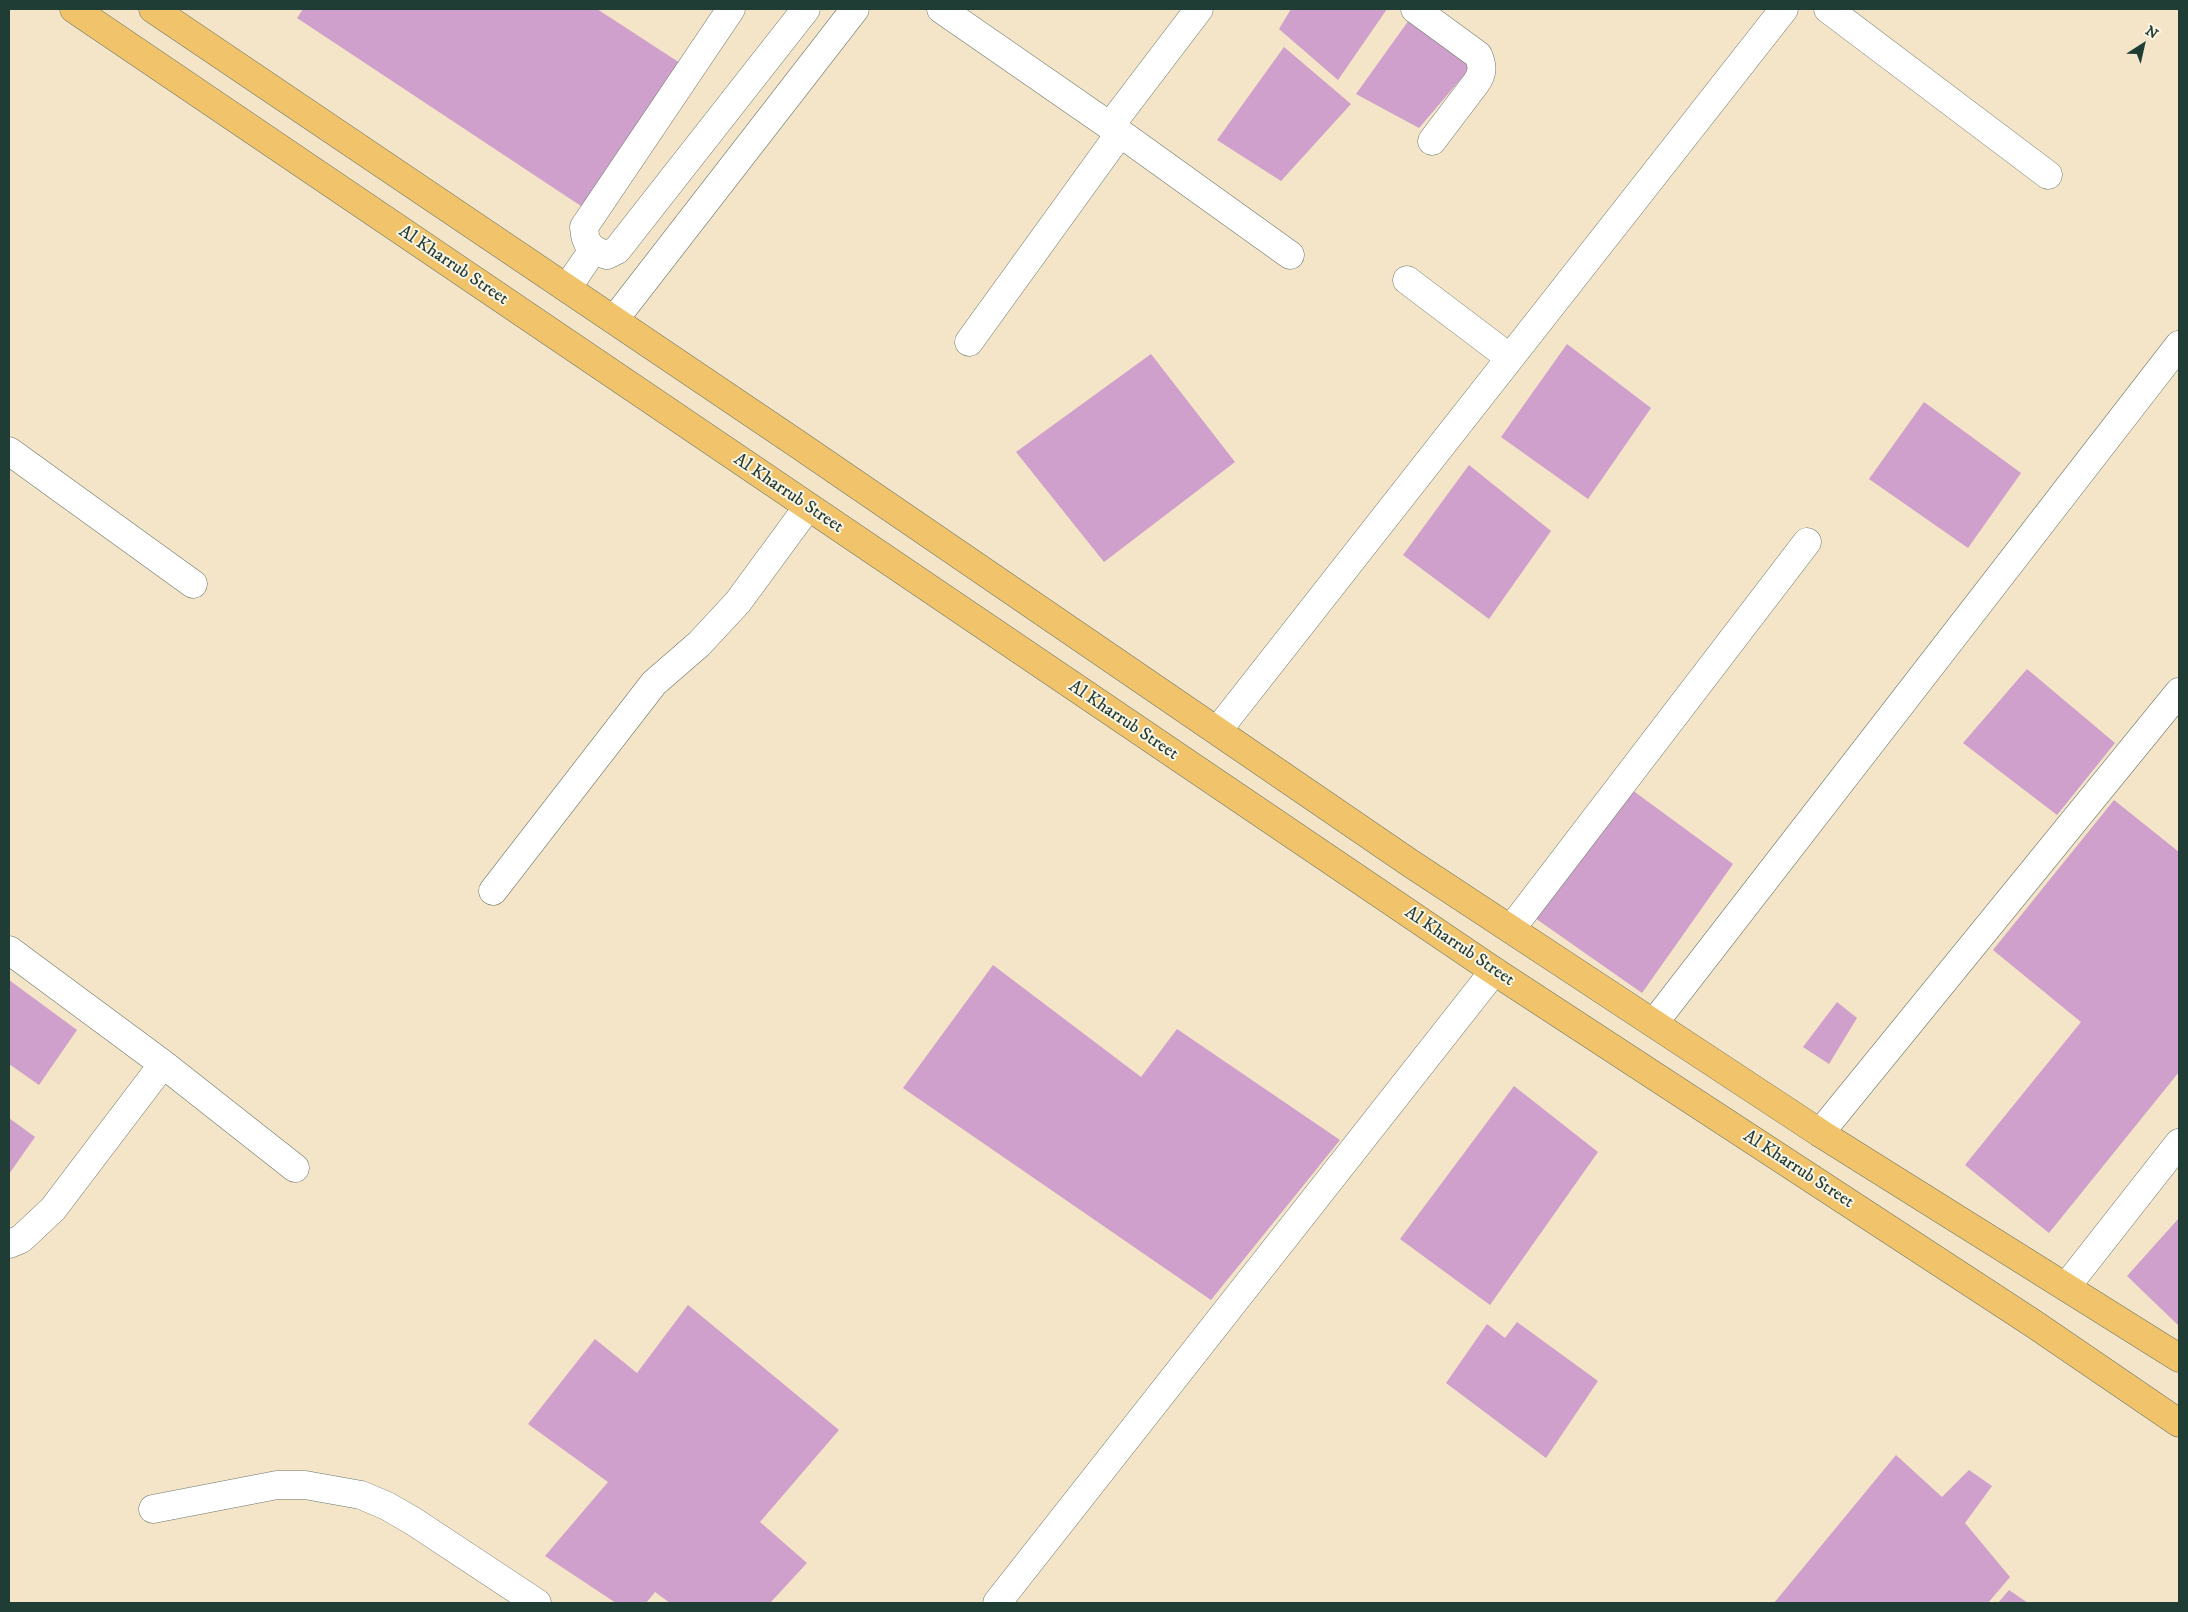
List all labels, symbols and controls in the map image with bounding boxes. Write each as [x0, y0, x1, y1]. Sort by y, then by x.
north arrow [2118, 20, 2168, 70]
text: N [2142, 22, 2161, 43]
street label: Al Kharrub Street [394, 221, 512, 311]
street label: Al Kharrub Street [729, 449, 847, 539]
street label: Al Kharrub Street [1064, 676, 1182, 766]
street label: Al Kharrub Street [1400, 902, 1518, 992]
street label: Al Kharrub Street [1739, 1126, 1857, 1214]

